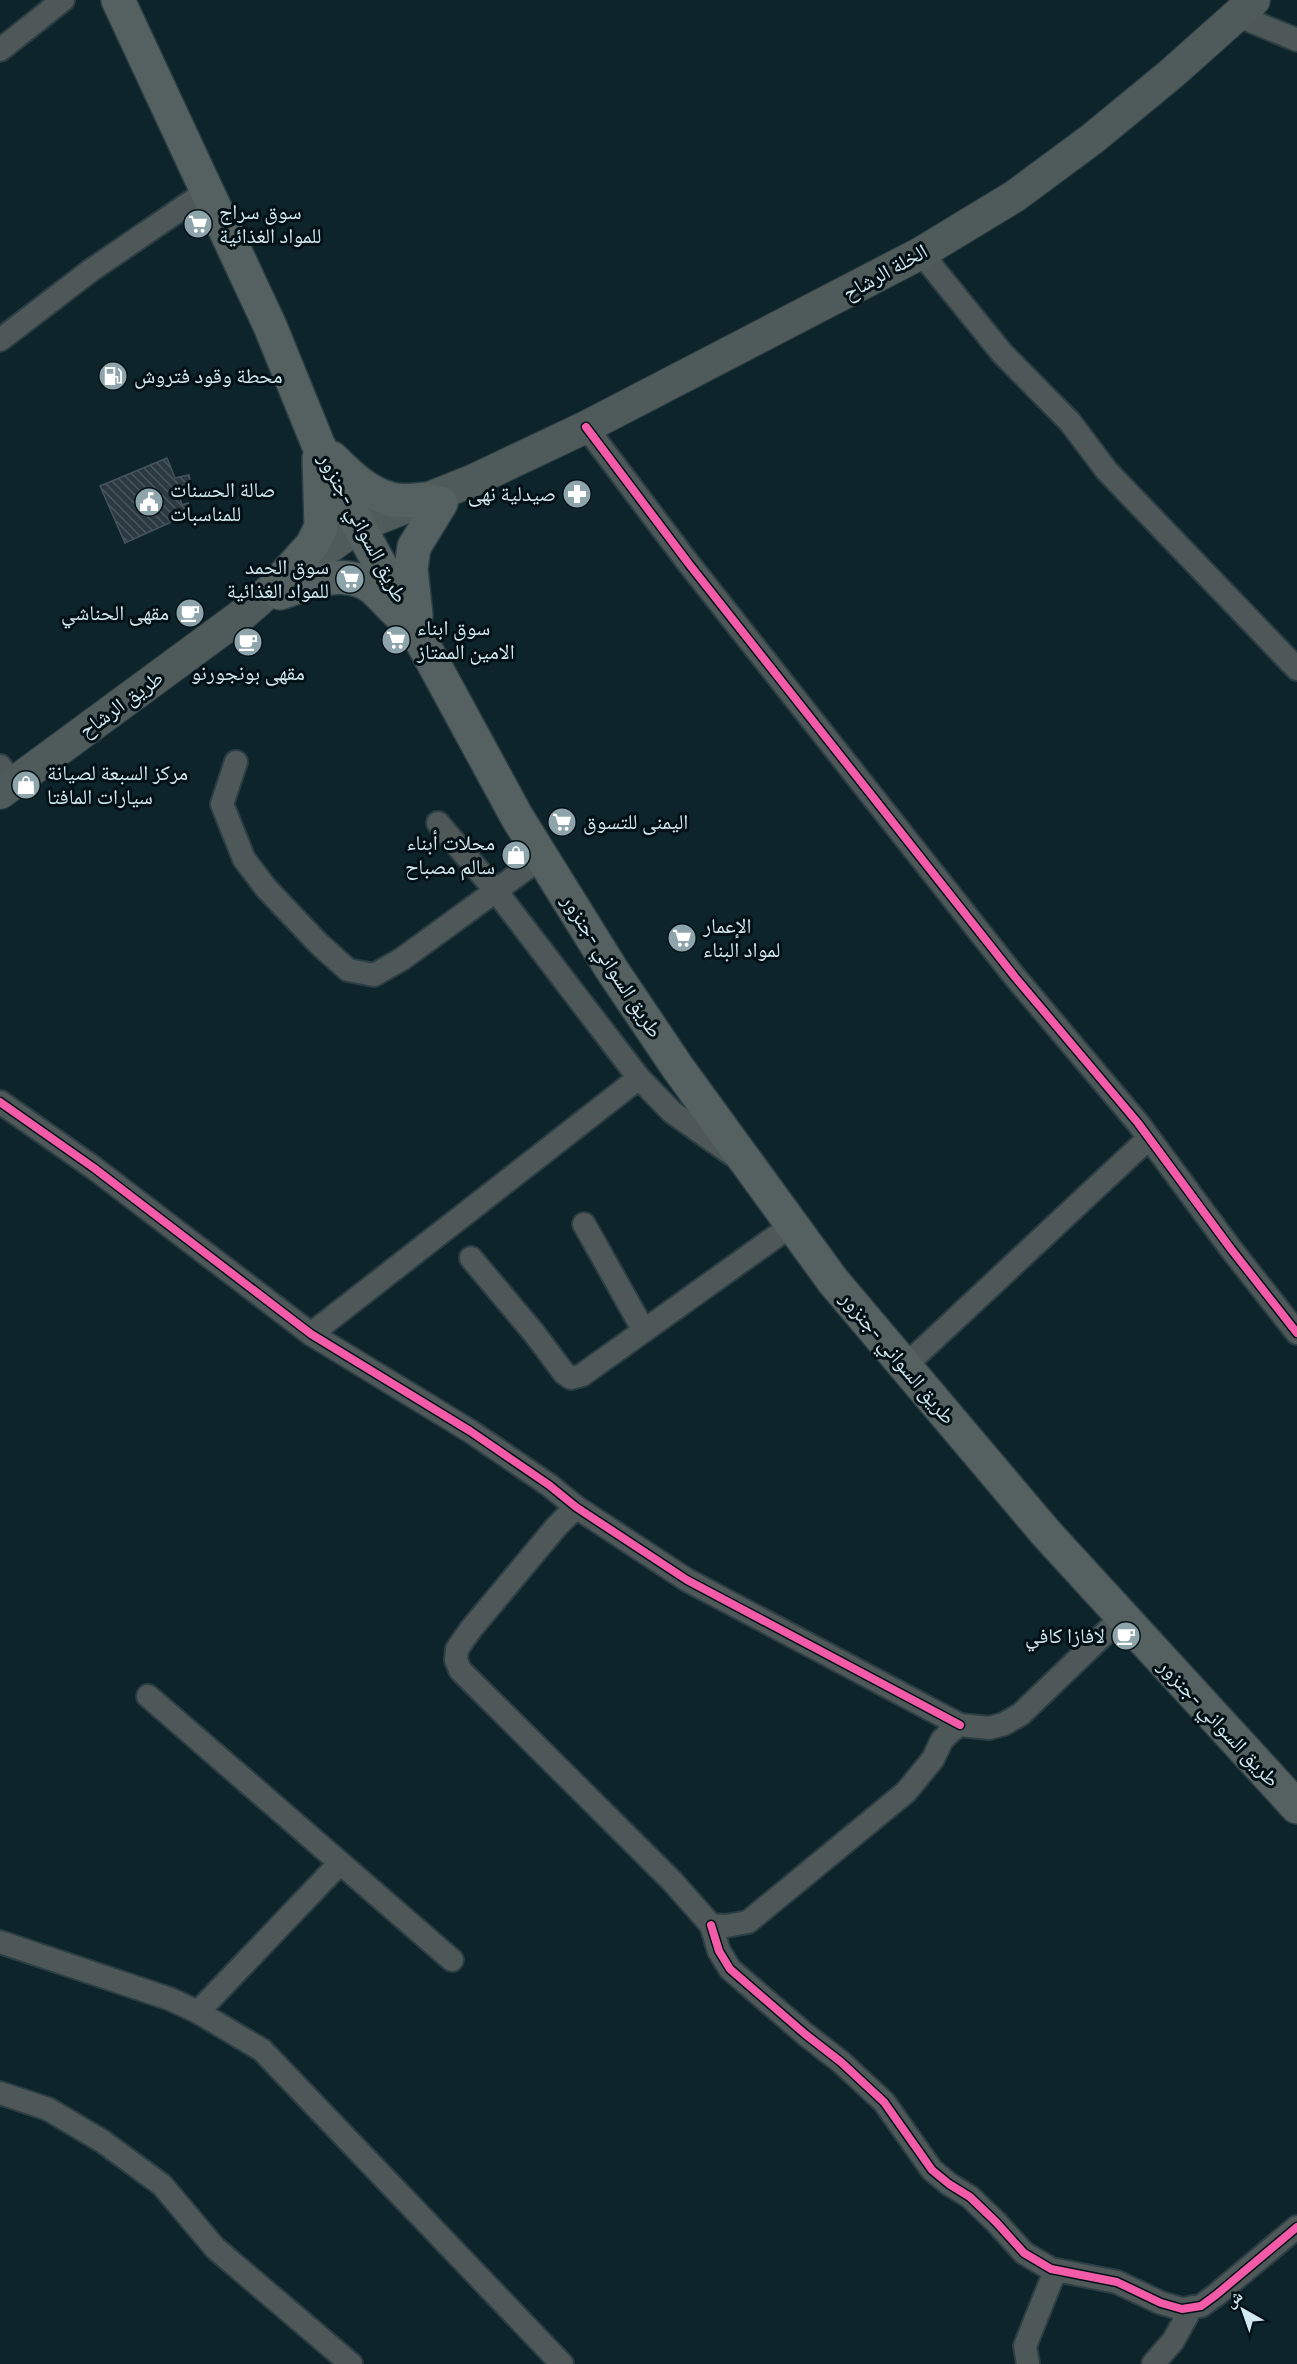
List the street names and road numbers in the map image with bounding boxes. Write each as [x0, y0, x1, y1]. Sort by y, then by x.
street label: الخلة الرشاح [836, 235, 933, 308]
street label: طريق السواني -جنزور [309, 446, 417, 609]
street label: طريق الرشاح [71, 661, 169, 745]
street label: طريق السواني -جنزور [553, 886, 671, 1044]
street label: طريق السواني -جنزور [832, 1283, 964, 1432]
street label: طريق السواني -جنزور [1150, 1650, 1288, 1795]

